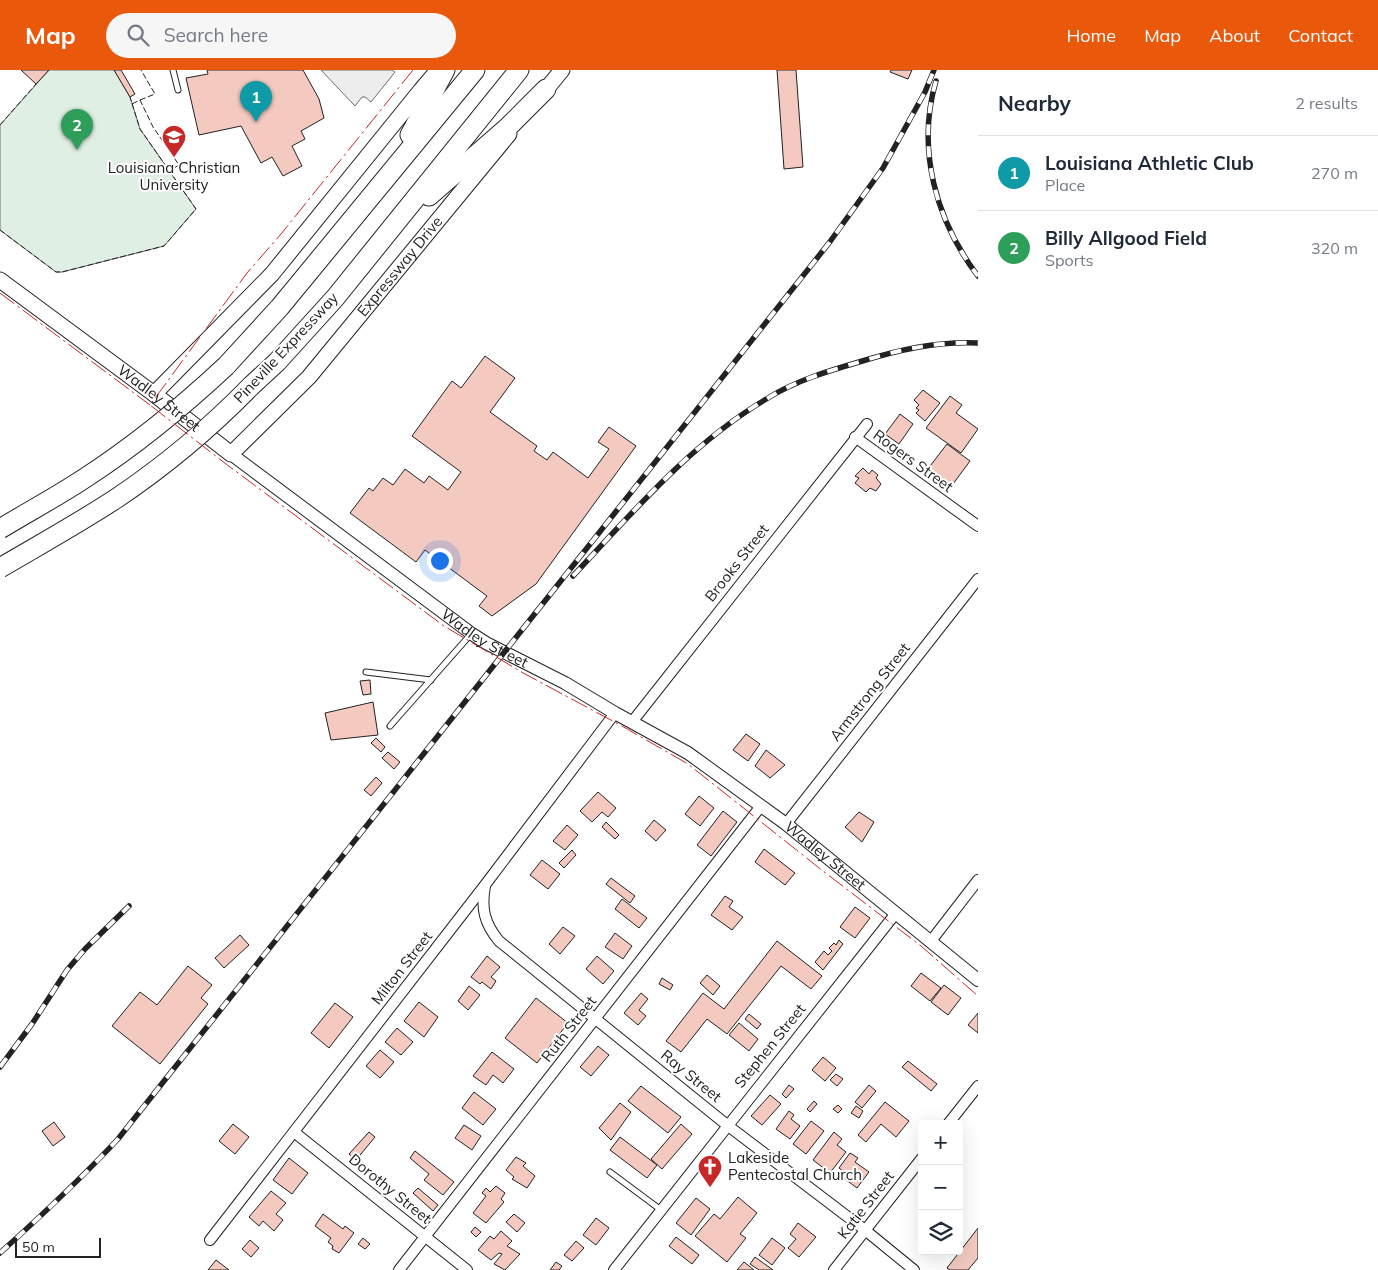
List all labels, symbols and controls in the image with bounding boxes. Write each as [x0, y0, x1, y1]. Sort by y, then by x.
search box [106, 13, 456, 58]
text: Map [25, 20, 76, 50]
icon: search [124, 21, 152, 49]
text: Search here [164, 23, 268, 47]
text: Home [1066, 24, 1116, 47]
text: Map [1144, 24, 1181, 47]
text: About [1209, 24, 1260, 47]
text: Contact [1288, 24, 1353, 47]
pin: 1 [240, 81, 272, 122]
text: Nearby [998, 90, 1071, 116]
text: 2 results [1295, 93, 1358, 113]
pin: 2 [61, 109, 93, 150]
school or university icon: Louisiana Christian University [161, 124, 187, 158]
text: Louisiana Athletic Club [1045, 151, 1254, 175]
place label: Louisiana Christian University [108, 158, 240, 194]
text: 1 [1009, 163, 1019, 183]
text: 270 m [1311, 163, 1358, 183]
text: Place [1045, 175, 1085, 195]
street label: Expressway Drive [353, 212, 446, 320]
text: Billy Allgood Field [1045, 226, 1207, 250]
text: 2 [1009, 238, 1019, 258]
text: 320 m [1311, 238, 1358, 258]
text: Sports [1045, 250, 1093, 270]
street label: Pineville Expressway [229, 288, 342, 407]
street label: Wadley Street [114, 360, 204, 435]
street label: Rogers Street [870, 425, 957, 496]
street label: Brooks Street [700, 520, 773, 605]
your location [427, 548, 453, 574]
street label: Wadley Street [438, 604, 532, 672]
street label: Armstrong Street [825, 639, 914, 745]
street label: Wadley Street [781, 817, 870, 894]
street label: Milton Street [367, 927, 436, 1008]
street label: Ruth Street [537, 992, 600, 1065]
street label: Stephen Street [730, 1000, 809, 1092]
street label: Ray Street [657, 1045, 726, 1106]
map controls [918, 1120, 963, 1255]
button: + [918, 1120, 963, 1165]
place label: Lakeside Pentecostal Church [728, 1148, 862, 1184]
street label: Dorothy Street [345, 1149, 436, 1228]
church icon: Lakeside Pentecostal Church [697, 1154, 723, 1188]
button: − [918, 1165, 963, 1210]
street label: Katie Street [833, 1167, 898, 1242]
button: layers [918, 1210, 963, 1255]
scale bar [15, 1235, 101, 1258]
text: 50 m [22, 1238, 55, 1256]

